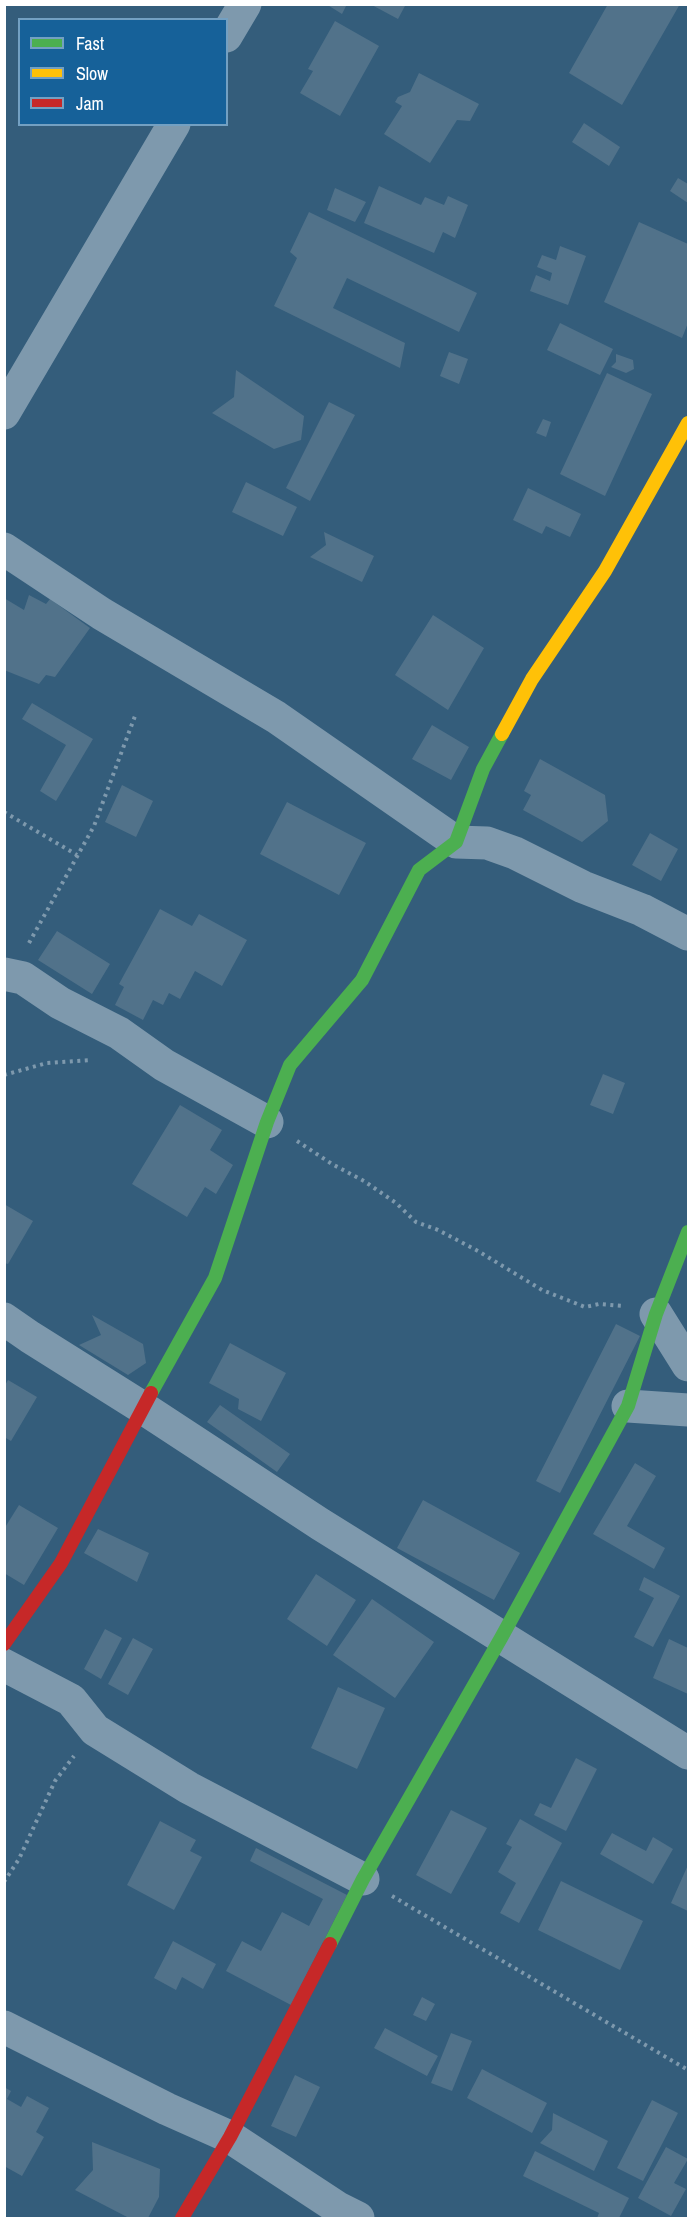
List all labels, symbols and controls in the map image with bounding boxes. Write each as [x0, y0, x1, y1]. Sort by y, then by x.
legend [18, 18, 228, 126]
text: Fast [76, 31, 104, 56]
text: Slow [76, 61, 108, 86]
text: Jam [76, 91, 104, 116]

